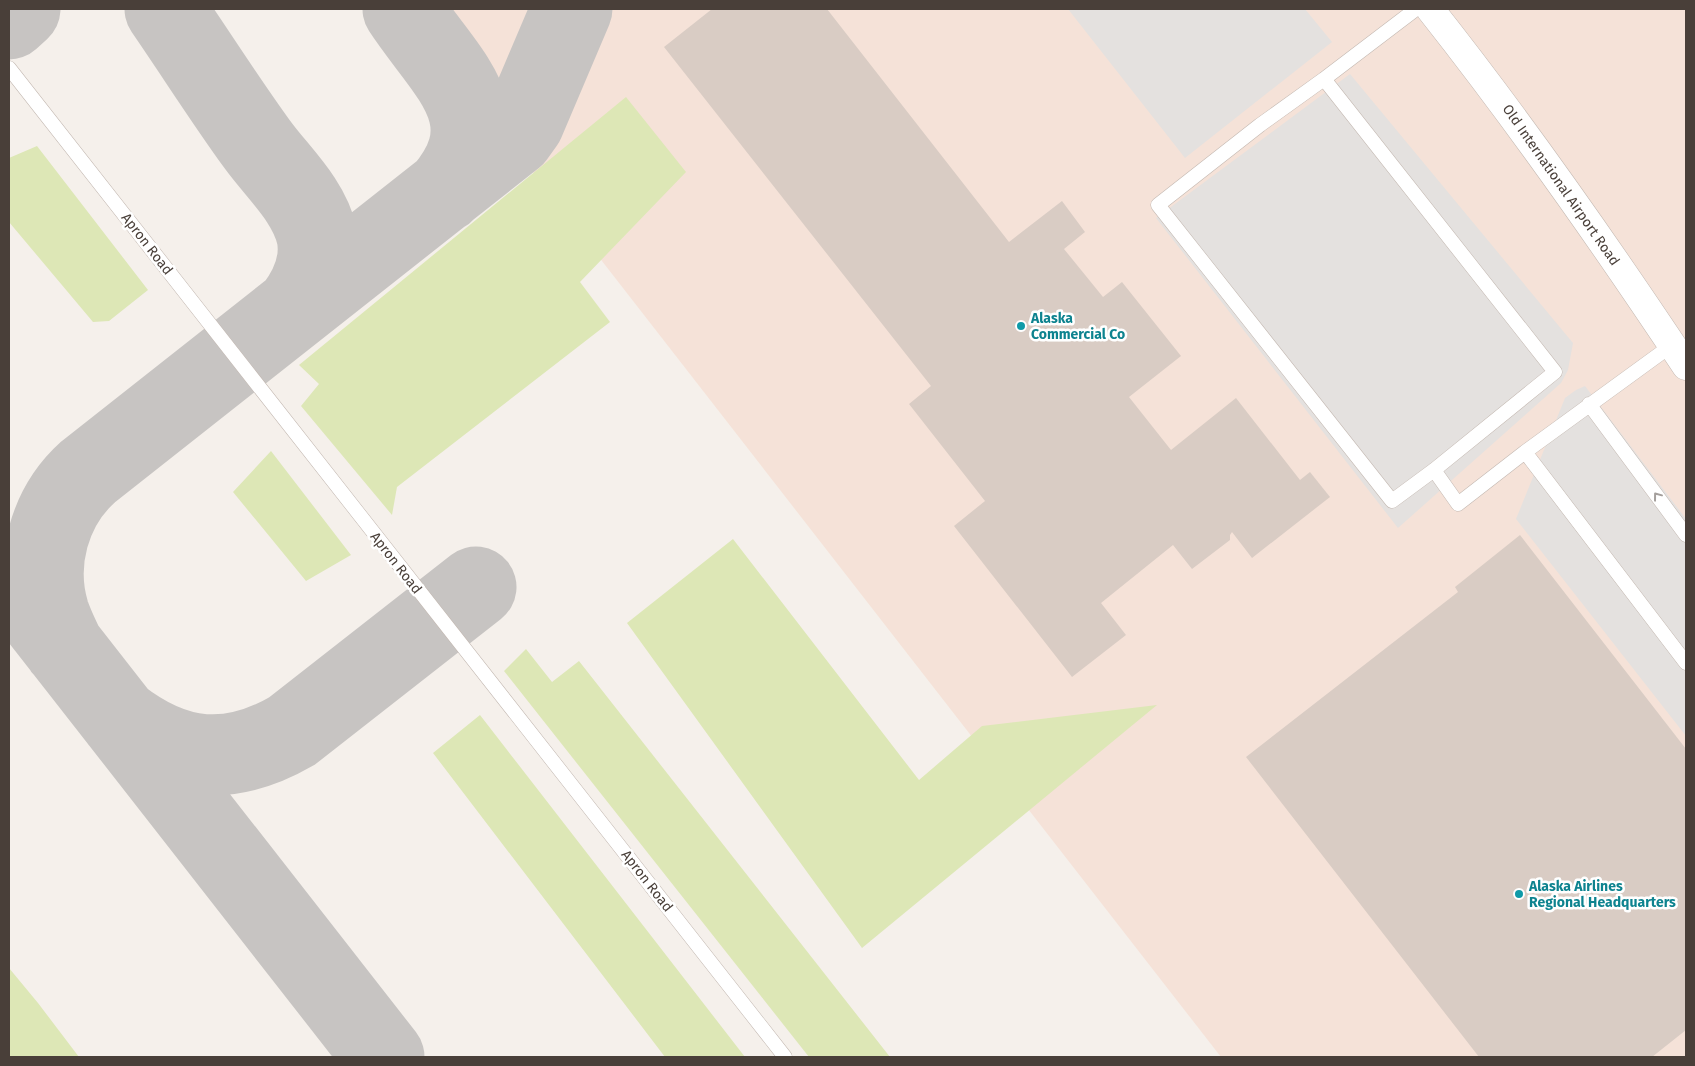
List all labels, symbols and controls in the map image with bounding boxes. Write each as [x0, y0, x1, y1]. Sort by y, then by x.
street label: Old International Airport Road [1499, 101, 1623, 269]
street label: Apron Road [118, 210, 176, 278]
place label: Alaska Commercial Co [1030, 310, 1125, 343]
marker: Alaska Commercial Co [1015, 320, 1027, 332]
one-way arrow [1654, 492, 1663, 502]
street label: Apron Road [367, 529, 425, 597]
street label: Apron Road [618, 847, 676, 915]
place label: Alaska Airlines Regional Headquarters [1528, 878, 1676, 911]
marker: Alaska Airlines Regional Headquarters [1513, 888, 1525, 900]

